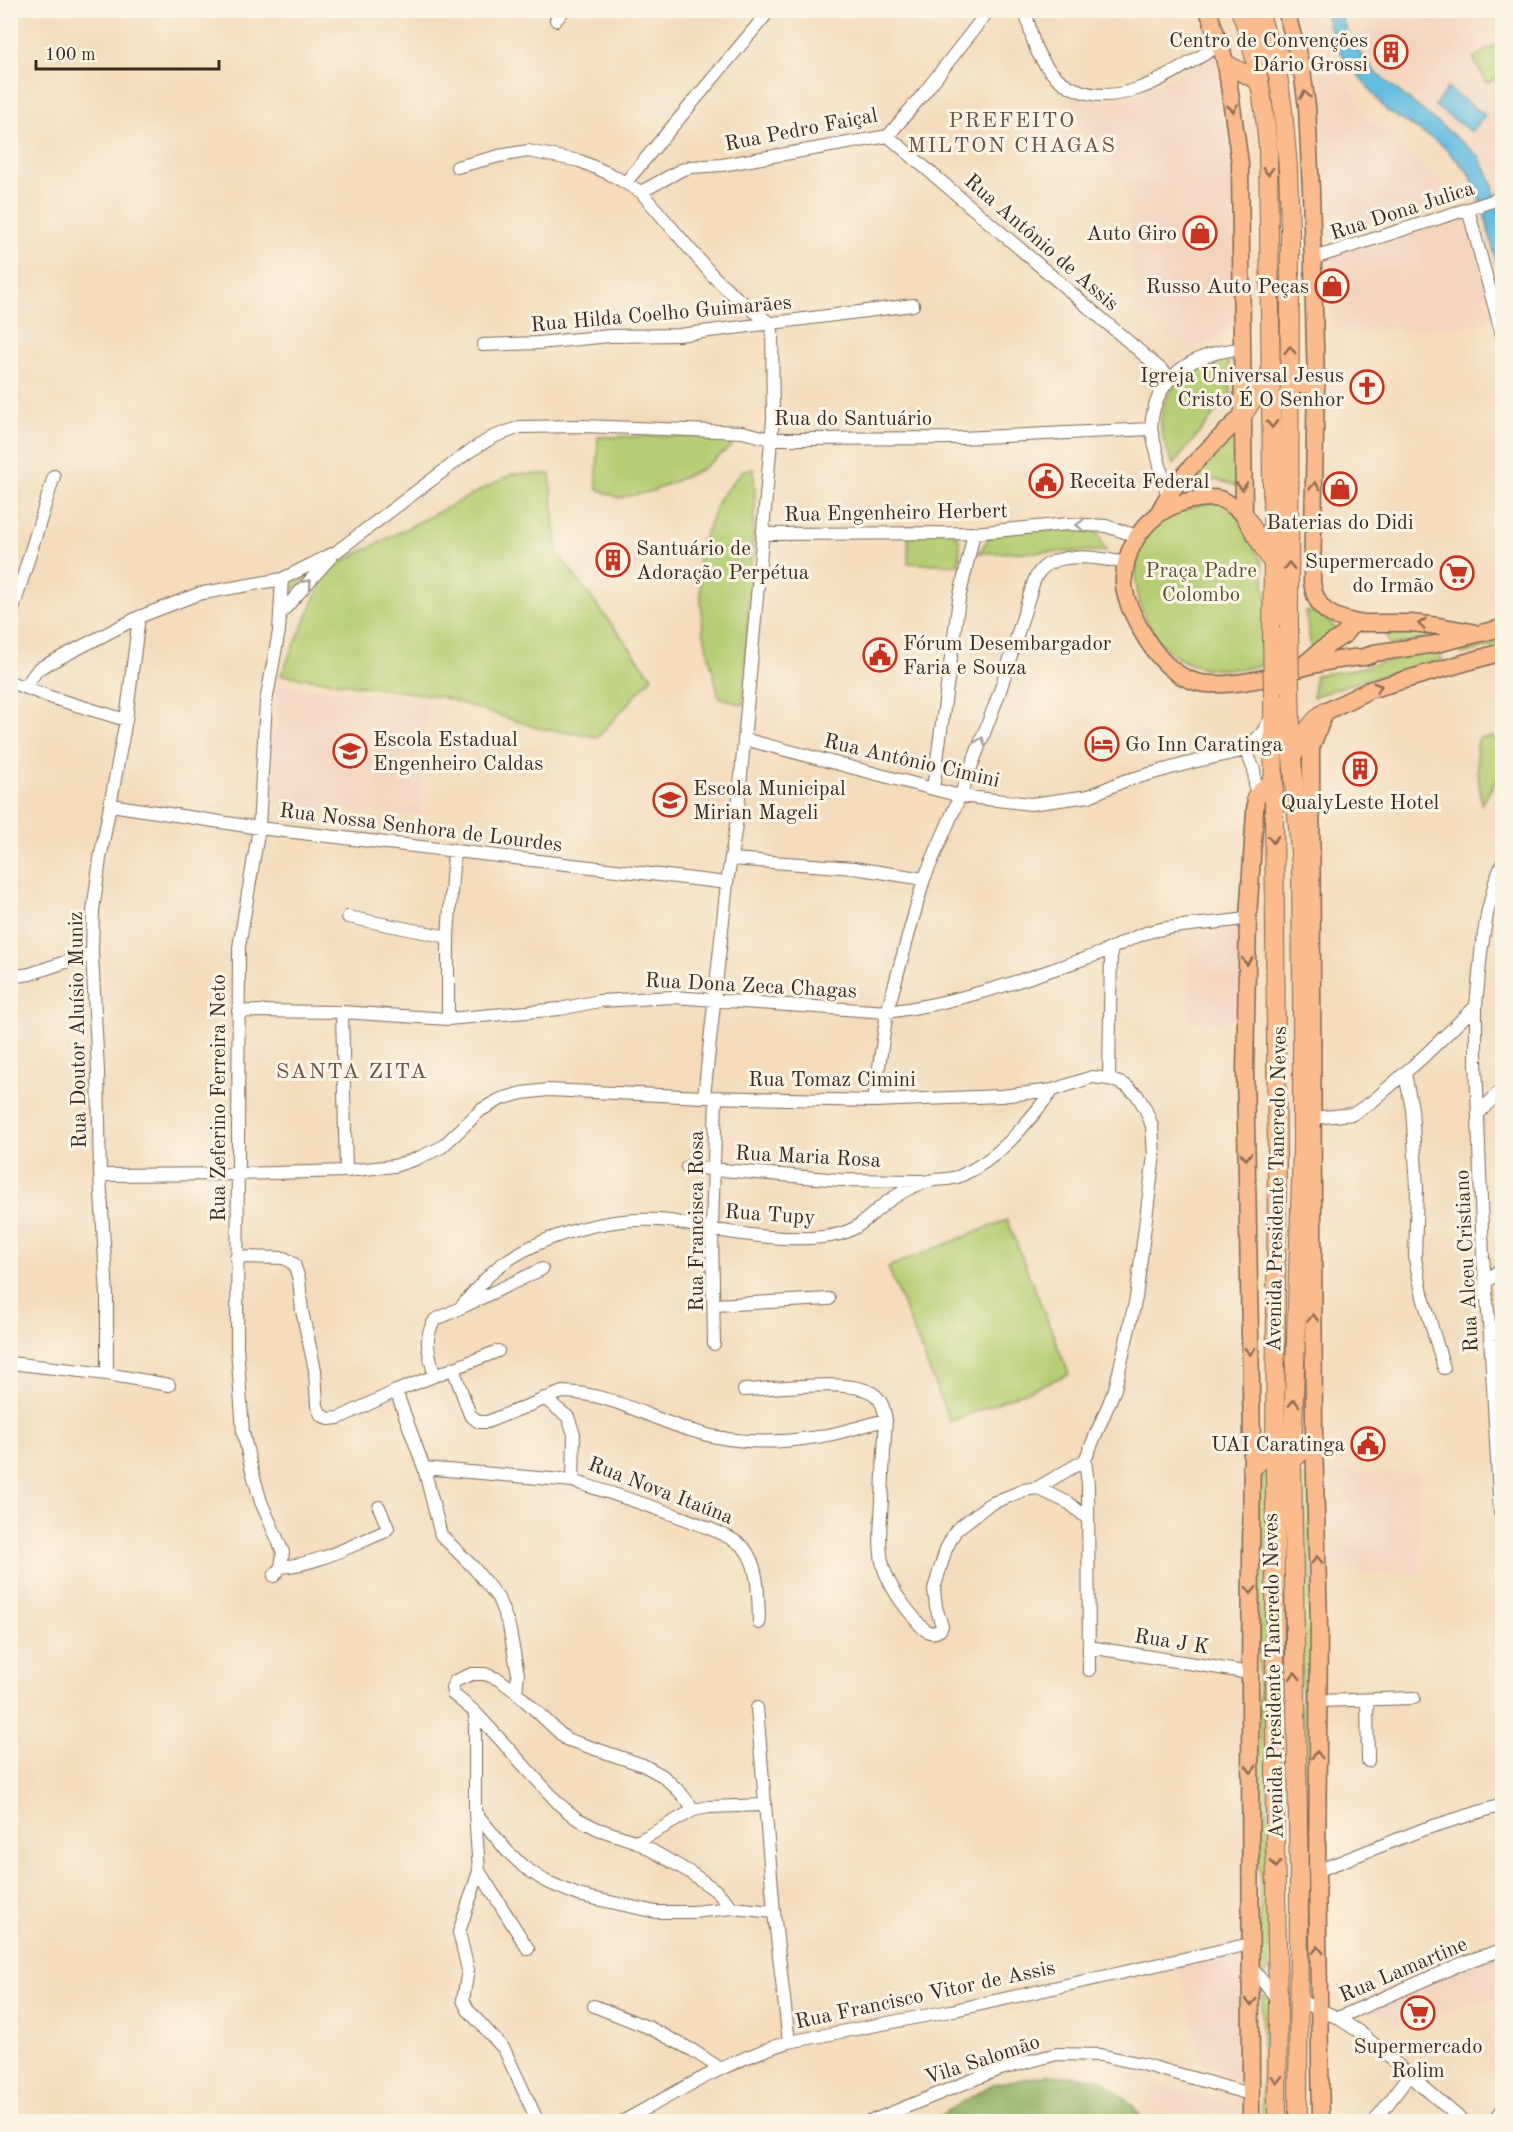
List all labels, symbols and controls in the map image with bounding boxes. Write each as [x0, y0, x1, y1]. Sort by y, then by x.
place label: Centro de Convenções Dário Grossi [1169, 31, 1368, 76]
scale bar [36, 33, 219, 71]
building icon: Centro de Convenções Dário Grossi [1373, 34, 1409, 70]
text: 100 m [45, 46, 96, 64]
one-way arrow [1299, 91, 1312, 100]
one-way arrow [1226, 102, 1239, 112]
street label: Rua Pedro Faiçal [723, 105, 880, 156]
district label: PREFEITO MILTON CHAGAS [908, 110, 1116, 157]
one-way arrow [1262, 166, 1275, 175]
street label: Rua Antônio de Assis [960, 171, 1122, 316]
street label: Rua Dona Julica [1328, 178, 1477, 245]
shop icon: Auto Giro [1182, 215, 1218, 251]
place label: Auto Giro [1086, 224, 1177, 245]
shop icon: Russo Auto Peças [1314, 268, 1350, 304]
place label: Russo Auto Peças [1146, 277, 1309, 298]
street label: Rua Hilda Coelho Guimarães [530, 293, 793, 336]
one-way arrow [1284, 346, 1296, 355]
place label: Igreja Universal Jesus Cristo É O Senhor [1140, 366, 1344, 411]
church icon: Igreja Universal Jesus Cristo É O Senhor [1349, 369, 1385, 405]
street label: Rua do Santuário [774, 409, 932, 430]
one-way arrow [1265, 420, 1278, 429]
public building icon: Receita Federal [1028, 463, 1064, 499]
shop icon: Baterias do Didi [1322, 471, 1358, 507]
place label: Receita Federal [1069, 472, 1210, 493]
one-way arrow [1236, 481, 1249, 490]
one-way arrow [1308, 482, 1321, 491]
street label: Rua Engenheiro Herbert [784, 501, 1008, 526]
place label: Baterias do Didi [1266, 513, 1414, 534]
one-way arrow [1076, 519, 1085, 531]
place label: Santuário de Adoração Perpétua [636, 539, 809, 584]
building icon: Santuário de Adoração Perpétua [595, 542, 631, 578]
place label: Supermercado do Irmão [1305, 552, 1434, 597]
supermarket icon: Supermercado do Irmão [1439, 555, 1475, 591]
park label: Praça Padre Colombo [1145, 561, 1257, 606]
one-way arrow [1283, 562, 1295, 571]
one-way arrow [301, 579, 312, 590]
one-way arrow [1418, 618, 1427, 631]
place label: Fórum Desembargador Faria e Souza [903, 634, 1112, 679]
public building icon: Fórum Desembargador Faria e Souza [862, 637, 898, 673]
one-way arrow [1372, 682, 1383, 694]
hotel icon: Go Inn Caratinga [1084, 726, 1120, 762]
place label: Escola Estadual Engenheiro Caldas [373, 730, 543, 775]
street label: Rua Antônio Cimini [822, 731, 1002, 792]
school or university icon: Escola Estadual Engenheiro Caldas [332, 733, 368, 769]
place label: Go Inn Caratinga [1125, 735, 1283, 756]
one-way arrow [974, 736, 986, 747]
building icon: QualyLeste Hotel [1342, 751, 1378, 787]
place label: Escola Municipal Mirian Mageli [693, 779, 846, 824]
school or university icon: Escola Municipal Mirian Mageli [652, 782, 688, 818]
place label: QualyLeste Hotel [1281, 793, 1440, 814]
street label: Rua Nossa Senhora de Lourdes [278, 801, 563, 856]
one-way arrow [1267, 835, 1279, 844]
street label: Rua Doutor Aluísio Muniz [66, 911, 91, 1149]
one-way arrow [1241, 956, 1253, 965]
street label: Rua Dona Zeca Chagas [644, 970, 858, 1003]
street label: Rua Zeferino Ferreira Neto [209, 974, 230, 1222]
street label: Avenida Presidente Tancredo Neves [1264, 1026, 1291, 1352]
district label: SANTA ZITA [276, 1061, 428, 1083]
street label: Rua Tomaz Cimini [748, 1070, 916, 1091]
street label: Rua Francisca Rosa [687, 1130, 708, 1312]
street label: Rua Maria Rosa [734, 1143, 881, 1172]
one-way arrow [1240, 1151, 1252, 1160]
street label: Rua Alceu Cristiano [1452, 1169, 1483, 1353]
street label: Rua Tupy [724, 1202, 816, 1229]
one-way arrow [1307, 1313, 1319, 1322]
one-way arrow [1244, 1346, 1256, 1355]
one-way arrow [1288, 1399, 1301, 1408]
public building icon: UAI Caratinga [1350, 1426, 1386, 1462]
place label: UAI Caratinga [1211, 1435, 1345, 1456]
street label: Rua Nova Itaúna [585, 1454, 736, 1529]
street label: Avenida Presidente Tancredo Neves [1261, 1513, 1288, 1839]
one-way arrow [1311, 1555, 1323, 1564]
one-way arrow [1245, 1585, 1257, 1594]
street label: Rua J K [1133, 1626, 1211, 1659]
one-way arrow [1289, 1671, 1301, 1680]
one-way arrow [1311, 1750, 1323, 1759]
one-way arrow [1245, 1765, 1257, 1774]
one-way arrow [1270, 1859, 1282, 1868]
street label: Rua Lamartine [1337, 1934, 1471, 2007]
one-way arrow [1312, 1945, 1324, 1954]
street label: Rua Francisco Vitor de Assis [793, 1958, 1057, 2033]
supermarket icon: Supermercado Rolim [1400, 1995, 1436, 2031]
one-way arrow [1245, 1998, 1257, 2007]
street label: Vila Salomão [922, 2032, 1043, 2089]
place label: Supermercado Rolim [1353, 2037, 1483, 2082]
one-way arrow [1271, 2075, 1283, 2084]

